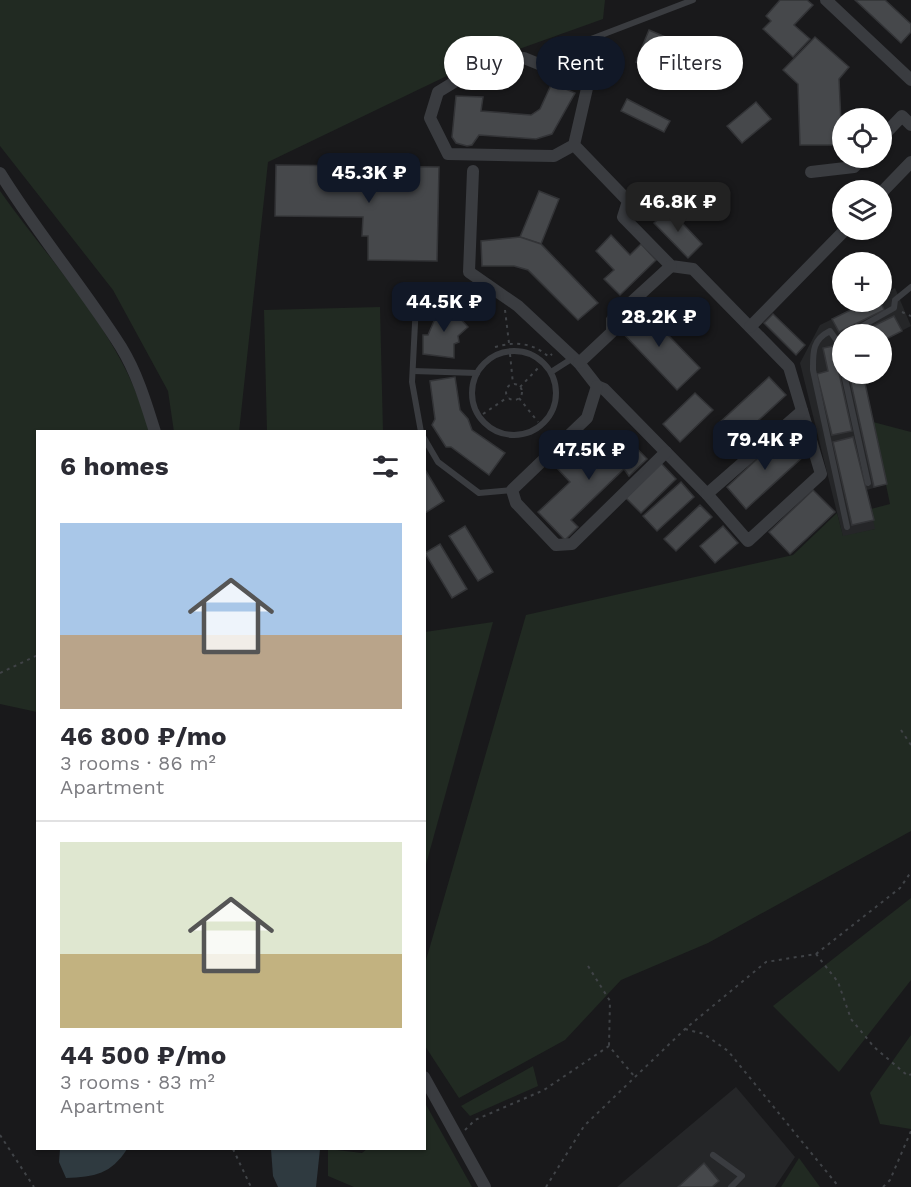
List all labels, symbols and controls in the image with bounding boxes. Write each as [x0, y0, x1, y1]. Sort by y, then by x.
chip: Buy [444, 36, 524, 90]
chip: Rent [536, 36, 625, 90]
chip: Filters [637, 36, 743, 90]
map controls [832, 108, 892, 384]
button: locate [832, 108, 892, 168]
pin: 45.3K ₽ [314, 153, 424, 204]
text: 45.3K ₽ [331, 160, 407, 184]
button: layers [832, 180, 892, 240]
pin: 46.8K ₽ [623, 182, 733, 233]
text: 46.8K ₽ [640, 189, 716, 213]
button: + [832, 252, 892, 312]
pin: 44.5K ₽ [389, 282, 499, 333]
text: 44.5K ₽ [406, 289, 482, 313]
pin: 28.2K ₽ [604, 297, 714, 348]
text: 28.2K ₽ [621, 304, 697, 328]
button: − [832, 324, 892, 384]
pin: 79.4K ₽ [710, 420, 820, 471]
text: 79.4K ₽ [727, 427, 803, 451]
pin: 47.5K ₽ [534, 430, 644, 481]
text: 47.5K ₽ [553, 437, 625, 461]
icon: filters [369, 450, 402, 483]
text: 6 homes [60, 451, 169, 481]
icon: home [177, 562, 285, 670]
text: 46 800 ₽/mo [60, 721, 227, 751]
text: 3 rooms · 86 m² [60, 751, 216, 775]
text: Apartment [60, 775, 164, 799]
icon: home [177, 881, 285, 989]
text: 44 500 ₽/mo [60, 1040, 226, 1070]
text: 3 rooms · 83 m² [60, 1070, 215, 1094]
text: Apartment [60, 1094, 164, 1118]

